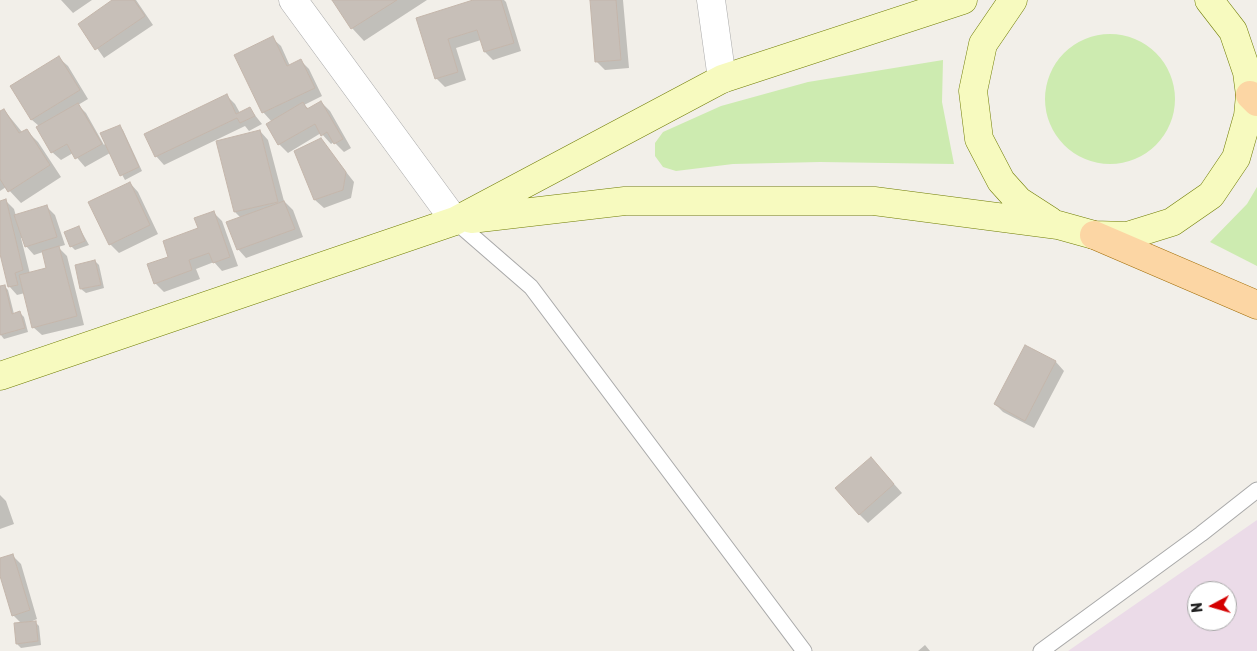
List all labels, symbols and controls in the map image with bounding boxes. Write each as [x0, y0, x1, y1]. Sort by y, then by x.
north arrow [1187, 581, 1237, 631]
text: N [1189, 602, 1207, 613]

